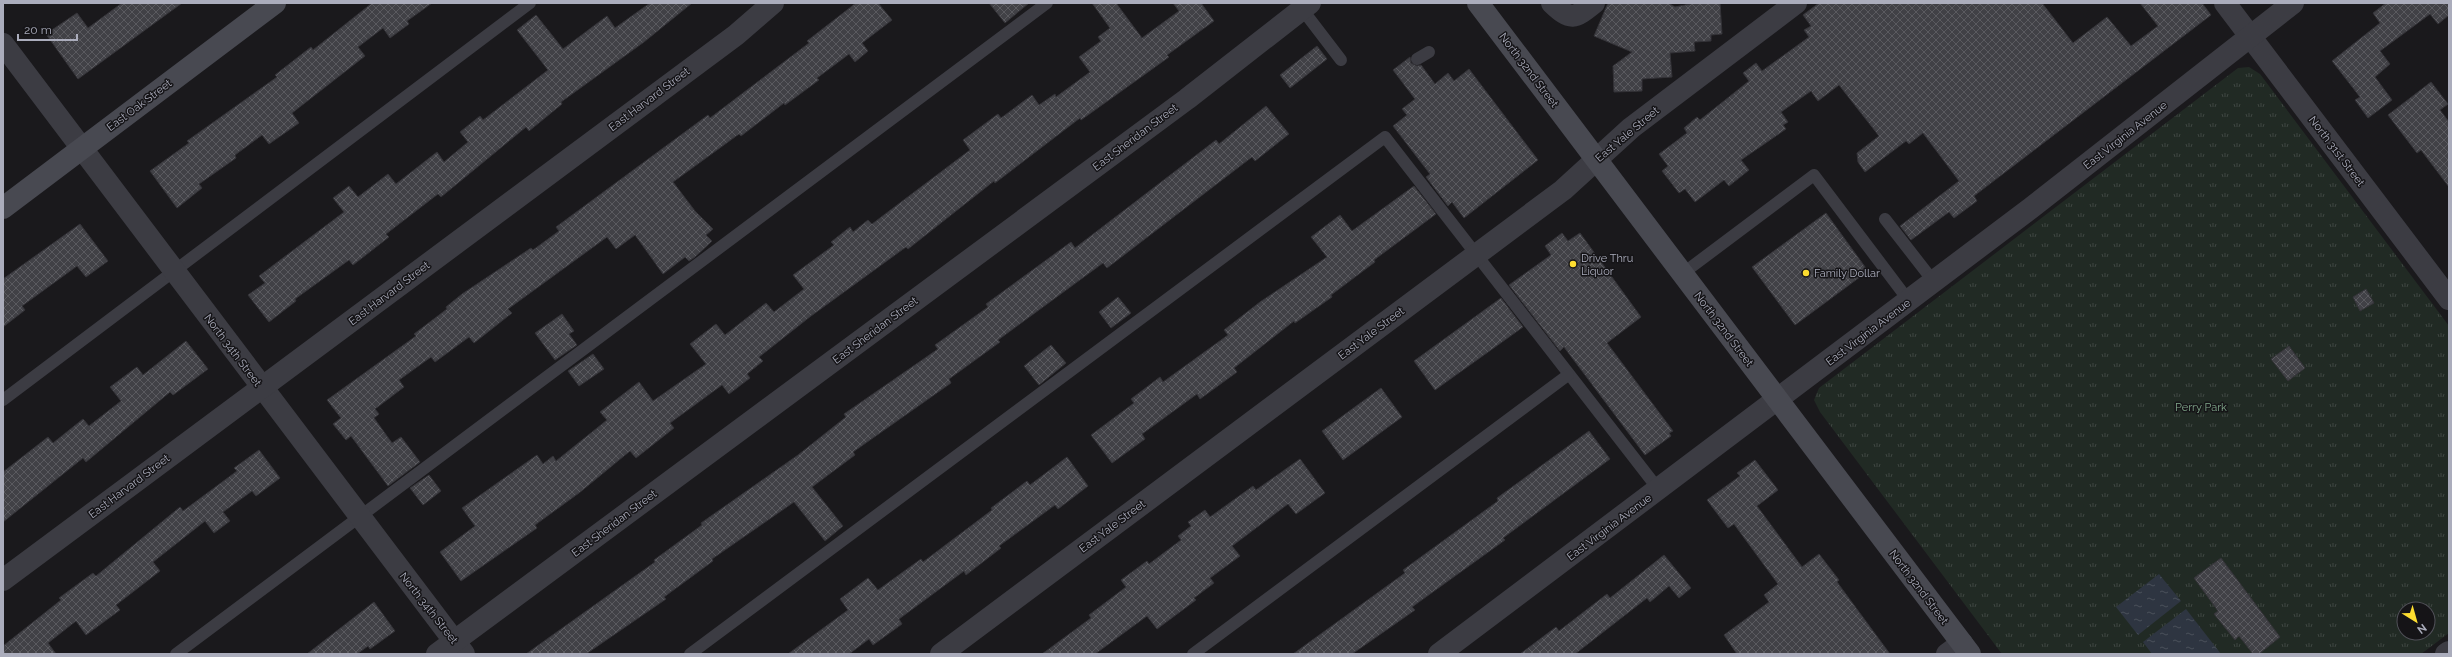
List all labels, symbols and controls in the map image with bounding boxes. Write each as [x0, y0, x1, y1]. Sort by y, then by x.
scale bar [18, 16, 77, 42]
text: 20 m [24, 23, 52, 37]
street label: North 32nd Street [1496, 31, 1561, 110]
street label: East Harvard Street [606, 65, 693, 134]
street label: East Oak Street [104, 77, 175, 134]
street label: East Virginia Avenue [2081, 98, 2170, 172]
street label: East Sheridan Street [1090, 101, 1181, 174]
street label: East Yale Street [1593, 104, 1662, 165]
street label: North 31st Street [2306, 114, 2367, 189]
place label: Drive Thru Liquor [1581, 252, 1633, 278]
street label: East Harvard Street [346, 259, 433, 328]
marker: Drive Thru Liquor [1568, 259, 1578, 269]
place label: Family Dollar [1814, 267, 1880, 280]
marker: Family Dollar [1801, 268, 1811, 278]
street label: North 32nd Street [1691, 290, 1756, 369]
street label: East Sheridan Street [830, 294, 921, 367]
street label: East Virginia Avenue [1823, 296, 1914, 369]
street label: East Yale Street [1336, 304, 1407, 362]
street label: North 34th Street [201, 312, 264, 389]
park label: Perry Park [2175, 401, 2227, 414]
street label: East Harvard Street [86, 452, 173, 521]
street label: East Sheridan Street [569, 487, 660, 560]
street label: East Virginia Avenue [1564, 491, 1655, 564]
street label: East Yale Street [1077, 497, 1148, 555]
street label: North 32nd Street [1886, 548, 1951, 627]
street label: North 34th Street [397, 570, 461, 647]
north arrow [2396, 601, 2436, 641]
text: N [2414, 621, 2429, 636]

